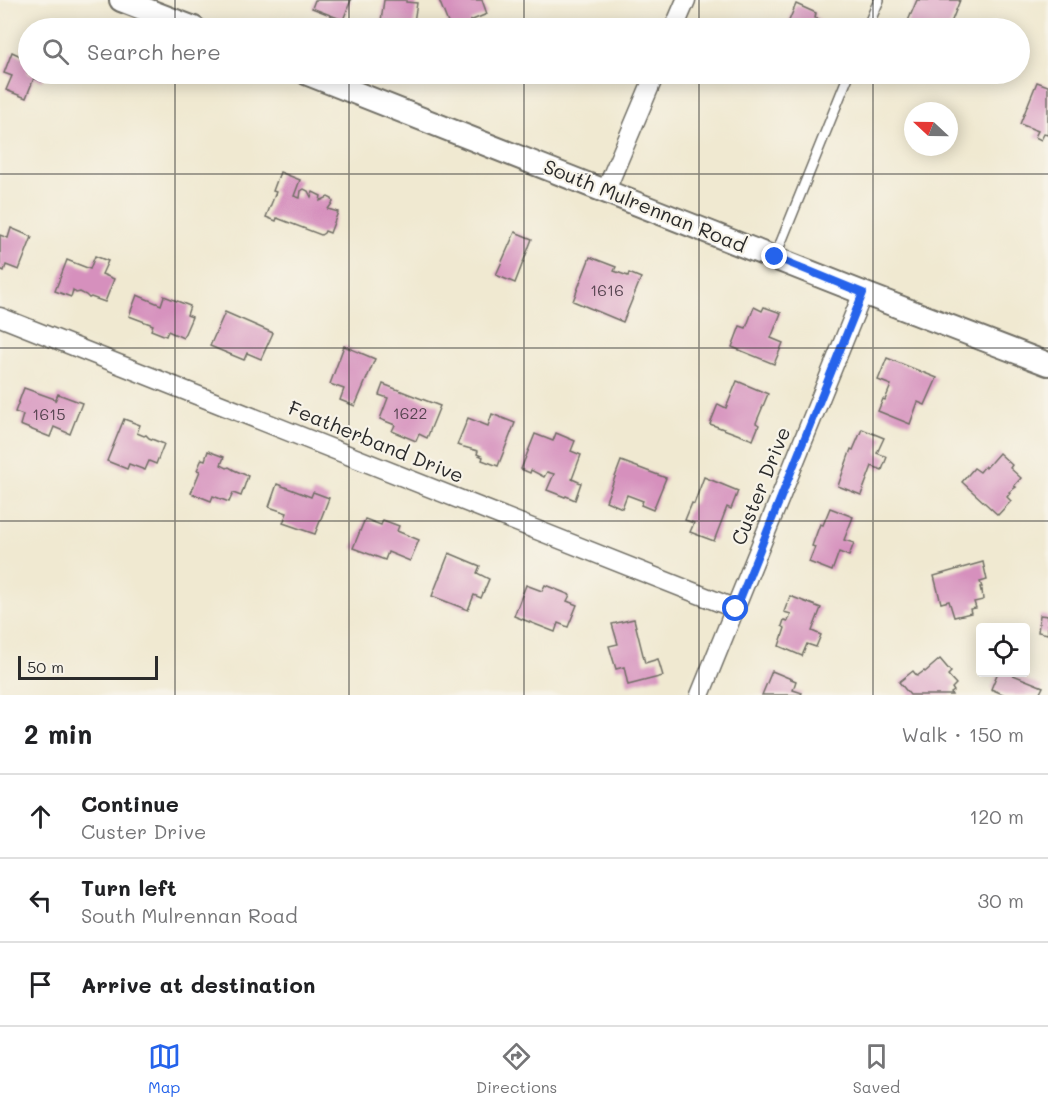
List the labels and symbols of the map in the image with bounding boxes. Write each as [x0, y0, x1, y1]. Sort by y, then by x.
north arrow [904, 102, 958, 156]
street label: South Mulrennan Road [540, 152, 751, 258]
route end [761, 243, 787, 269]
house number: 1616 [590, 279, 624, 300]
street label: Featherband Drive [285, 394, 468, 488]
house number: 1622 [393, 402, 427, 423]
house number: 1615 [32, 403, 66, 424]
street label: Custer Drive [725, 423, 796, 549]
route start [722, 595, 748, 621]
scale bar [18, 653, 158, 680]

